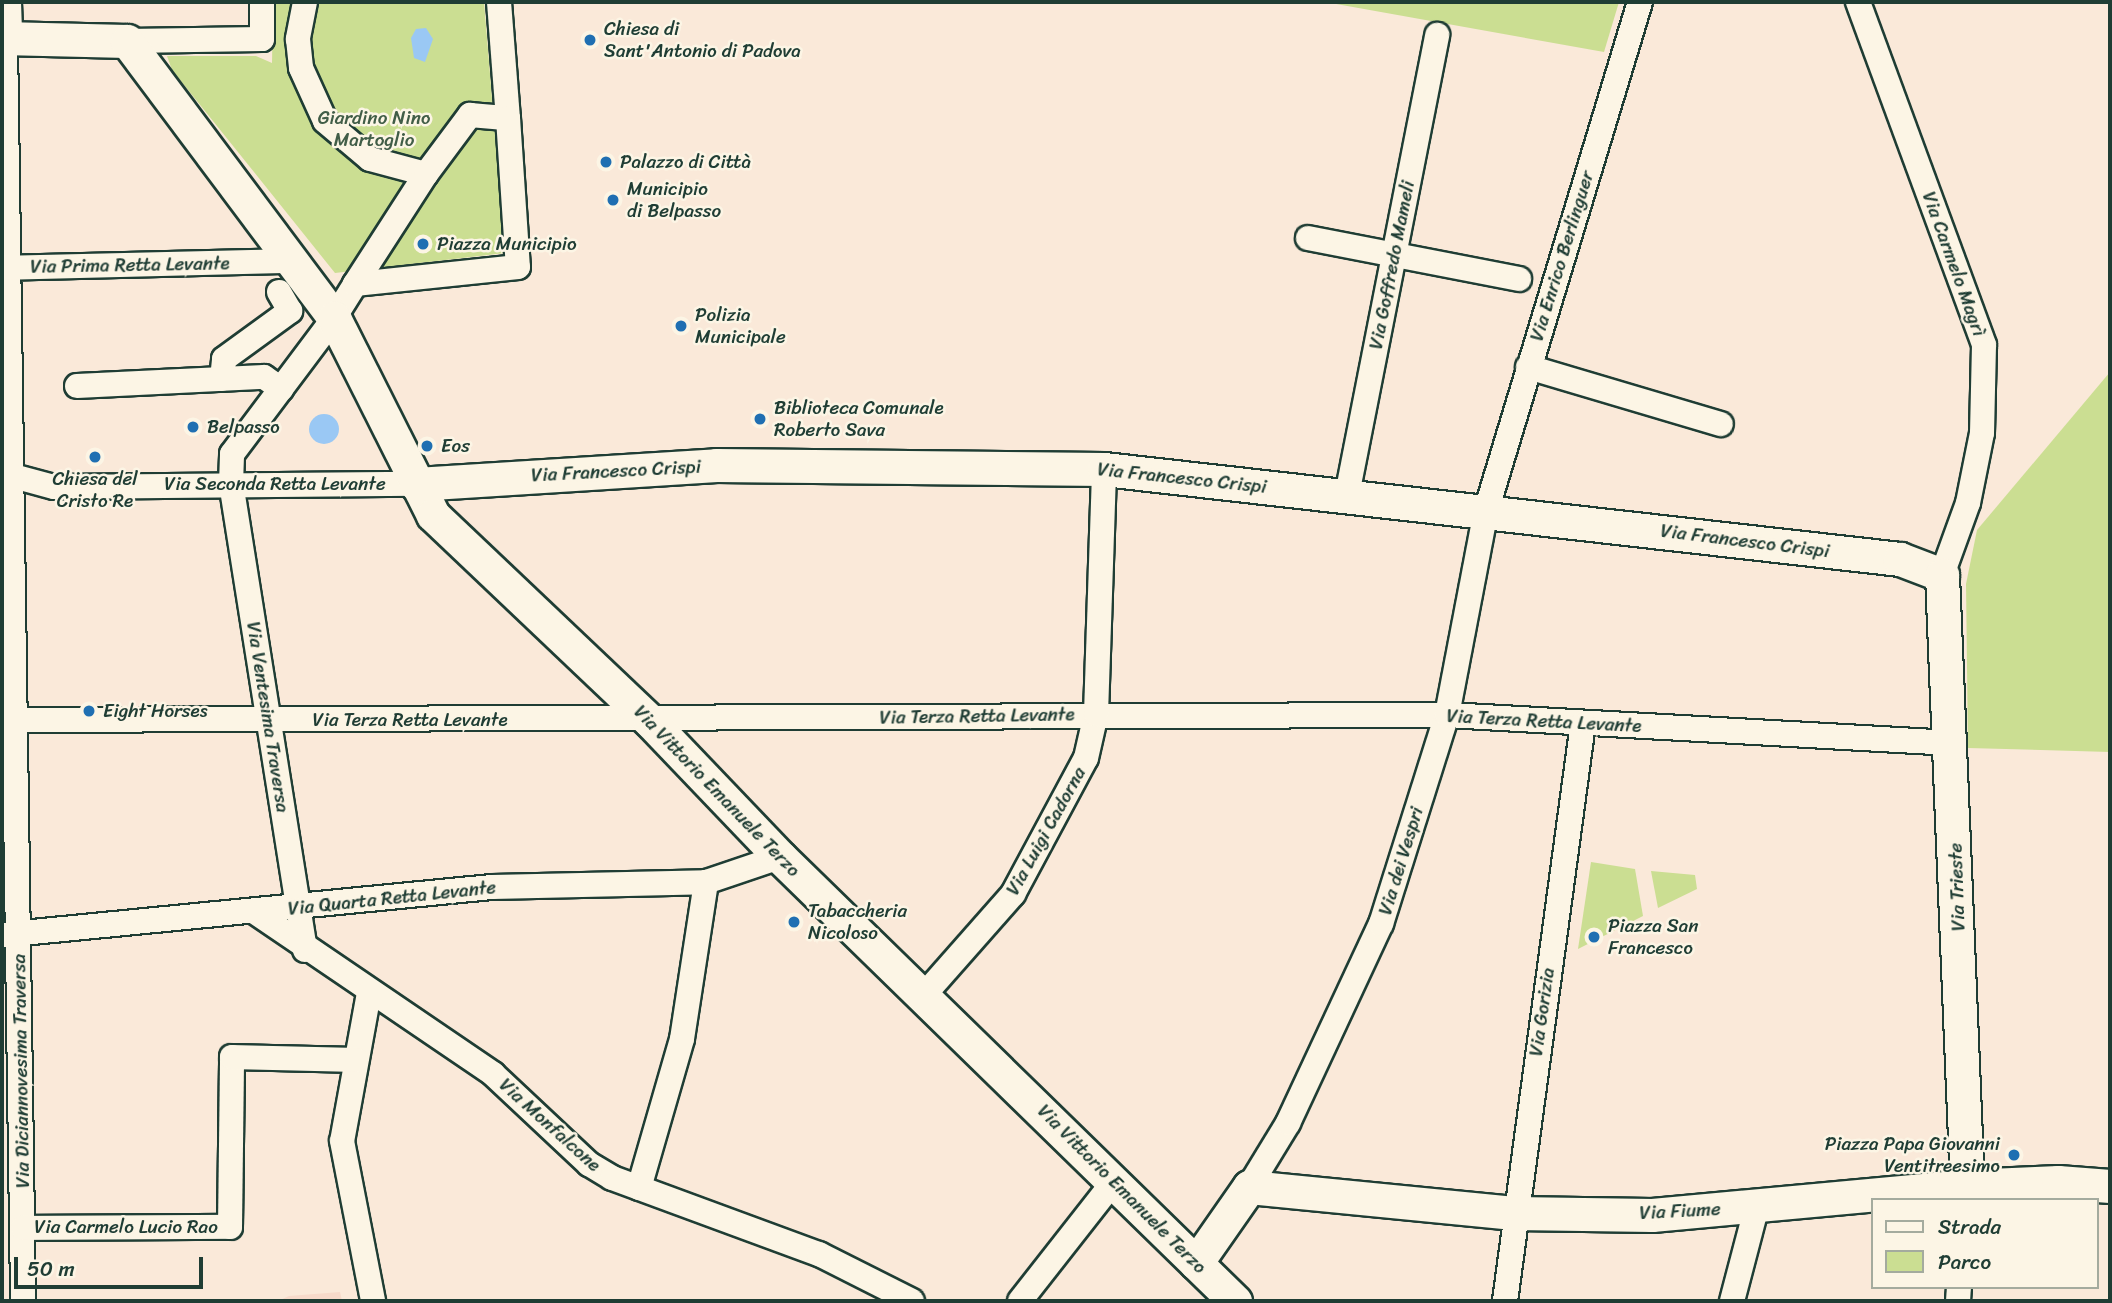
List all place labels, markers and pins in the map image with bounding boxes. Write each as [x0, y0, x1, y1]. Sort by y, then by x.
place label: Chiesa di Sant'Antonio di Padova [604, 18, 801, 62]
marker: Chiesa di Sant'Antonio di Padova [582, 32, 598, 48]
place label: Palazzo di Città [620, 151, 751, 173]
marker: Palazzo di Città [598, 154, 614, 170]
place label: Municipio di Belpasso [627, 178, 720, 222]
marker: Municipio di Belpasso [605, 192, 621, 208]
place label: Piazza Municipio [437, 233, 577, 255]
marker: Piazza Municipio [415, 236, 431, 252]
place label: Polizia Municipale [695, 304, 786, 348]
marker: Polizia Municipale [673, 318, 689, 334]
place label: Biblioteca Comunale Roberto Sava [774, 397, 944, 441]
marker: Biblioteca Comunale Roberto Sava [752, 411, 768, 427]
place label: Belpasso [207, 416, 280, 438]
marker: Belpasso [185, 419, 201, 435]
place label: Eos [441, 435, 470, 457]
marker: Eos [419, 438, 435, 454]
marker: Chiesa del Cristo Re [87, 449, 103, 465]
place label: Chiesa del Cristo Re [52, 468, 138, 512]
place label: Eight Horses [103, 700, 208, 722]
marker: Eight Horses [81, 703, 97, 719]
place label: Tabaccheria Nicoloso [808, 900, 907, 944]
marker: Tabaccheria Nicoloso [786, 914, 802, 930]
place label: Piazza San Francesco [1608, 915, 1699, 959]
marker: Piazza San Francesco [1586, 929, 1602, 945]
place label: Piazza Papa Giovanni Ventitreesimo [1825, 1133, 2000, 1177]
marker: Piazza Papa Giovanni Ventitreesimo [2006, 1147, 2022, 1163]

